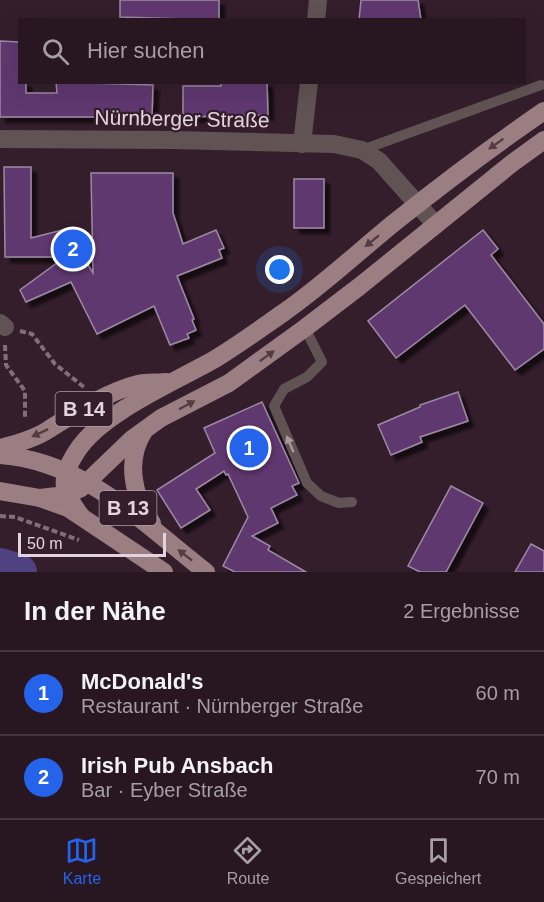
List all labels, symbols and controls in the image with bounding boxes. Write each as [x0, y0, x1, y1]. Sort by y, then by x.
search box [18, 18, 526, 84]
icon: search [39, 35, 72, 68]
text: Hier suchen [87, 38, 204, 63]
street label: Nürnberger Straße [94, 105, 270, 132]
one-way arrow [489, 138, 505, 150]
pin: 2 [54, 226, 92, 272]
one-way arrow [365, 234, 380, 247]
your location [265, 255, 294, 284]
one-way arrow [259, 350, 274, 362]
road number: B 14 [56, 392, 112, 426]
one-way arrow [179, 400, 196, 410]
pin: 1 [230, 426, 268, 470]
one-way arrow [31, 427, 49, 437]
one-way arrow [285, 435, 295, 453]
road number: B 13 [100, 491, 156, 525]
scale bar [18, 530, 166, 558]
text: 50 m [27, 535, 63, 552]
one-way arrow [178, 550, 193, 562]
text: In der Nähe [24, 596, 166, 626]
text: 2 Ergebnisse [403, 600, 520, 622]
text: McDonald's [81, 669, 204, 694]
text: 1 [38, 682, 49, 704]
text: 60 m [476, 682, 520, 704]
text: Restaurant · Nürnberger Straße [81, 695, 363, 717]
text: Irish Pub Ansbach [81, 753, 273, 778]
text: 2 [38, 766, 49, 788]
text: 70 m [476, 766, 520, 788]
text: Bar · Eyber Straße [81, 779, 248, 801]
tab: Karte [63, 834, 101, 888]
tab: Route [227, 834, 269, 888]
tab: Gespeichert [395, 834, 481, 888]

